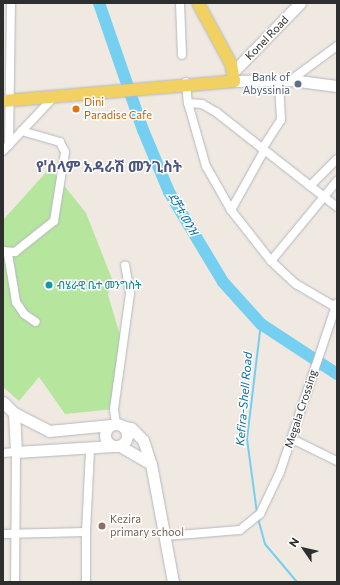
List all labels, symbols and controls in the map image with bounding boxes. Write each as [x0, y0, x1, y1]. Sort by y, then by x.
street label: Konel Road [243, 13, 291, 63]
place label: Bank of Abyssinia [243, 71, 290, 97]
marker: Bank of Abyssinia [293, 79, 303, 89]
place label: Dini Paradise Cafe [84, 96, 152, 122]
marker: Dini Paradise Cafe [71, 104, 81, 114]
district label: የ'ሰላም አዳራሽ መንጊስት [36, 158, 182, 176]
water label: ደቻቱ ወንዝ [165, 190, 201, 238]
place label: ብሄራዊ ቤተ መንግስት [57, 278, 142, 292]
marker: ብሄራዊ ቤተ መንግስት [44, 280, 54, 290]
water label: Kefira-Shell Road [233, 351, 255, 447]
street label: Megala Crossing [282, 368, 320, 450]
place label: Kezira primary school [110, 513, 184, 539]
marker: Kezira primary school [97, 521, 107, 531]
north arrow [284, 529, 324, 569]
text: N [286, 535, 301, 549]

